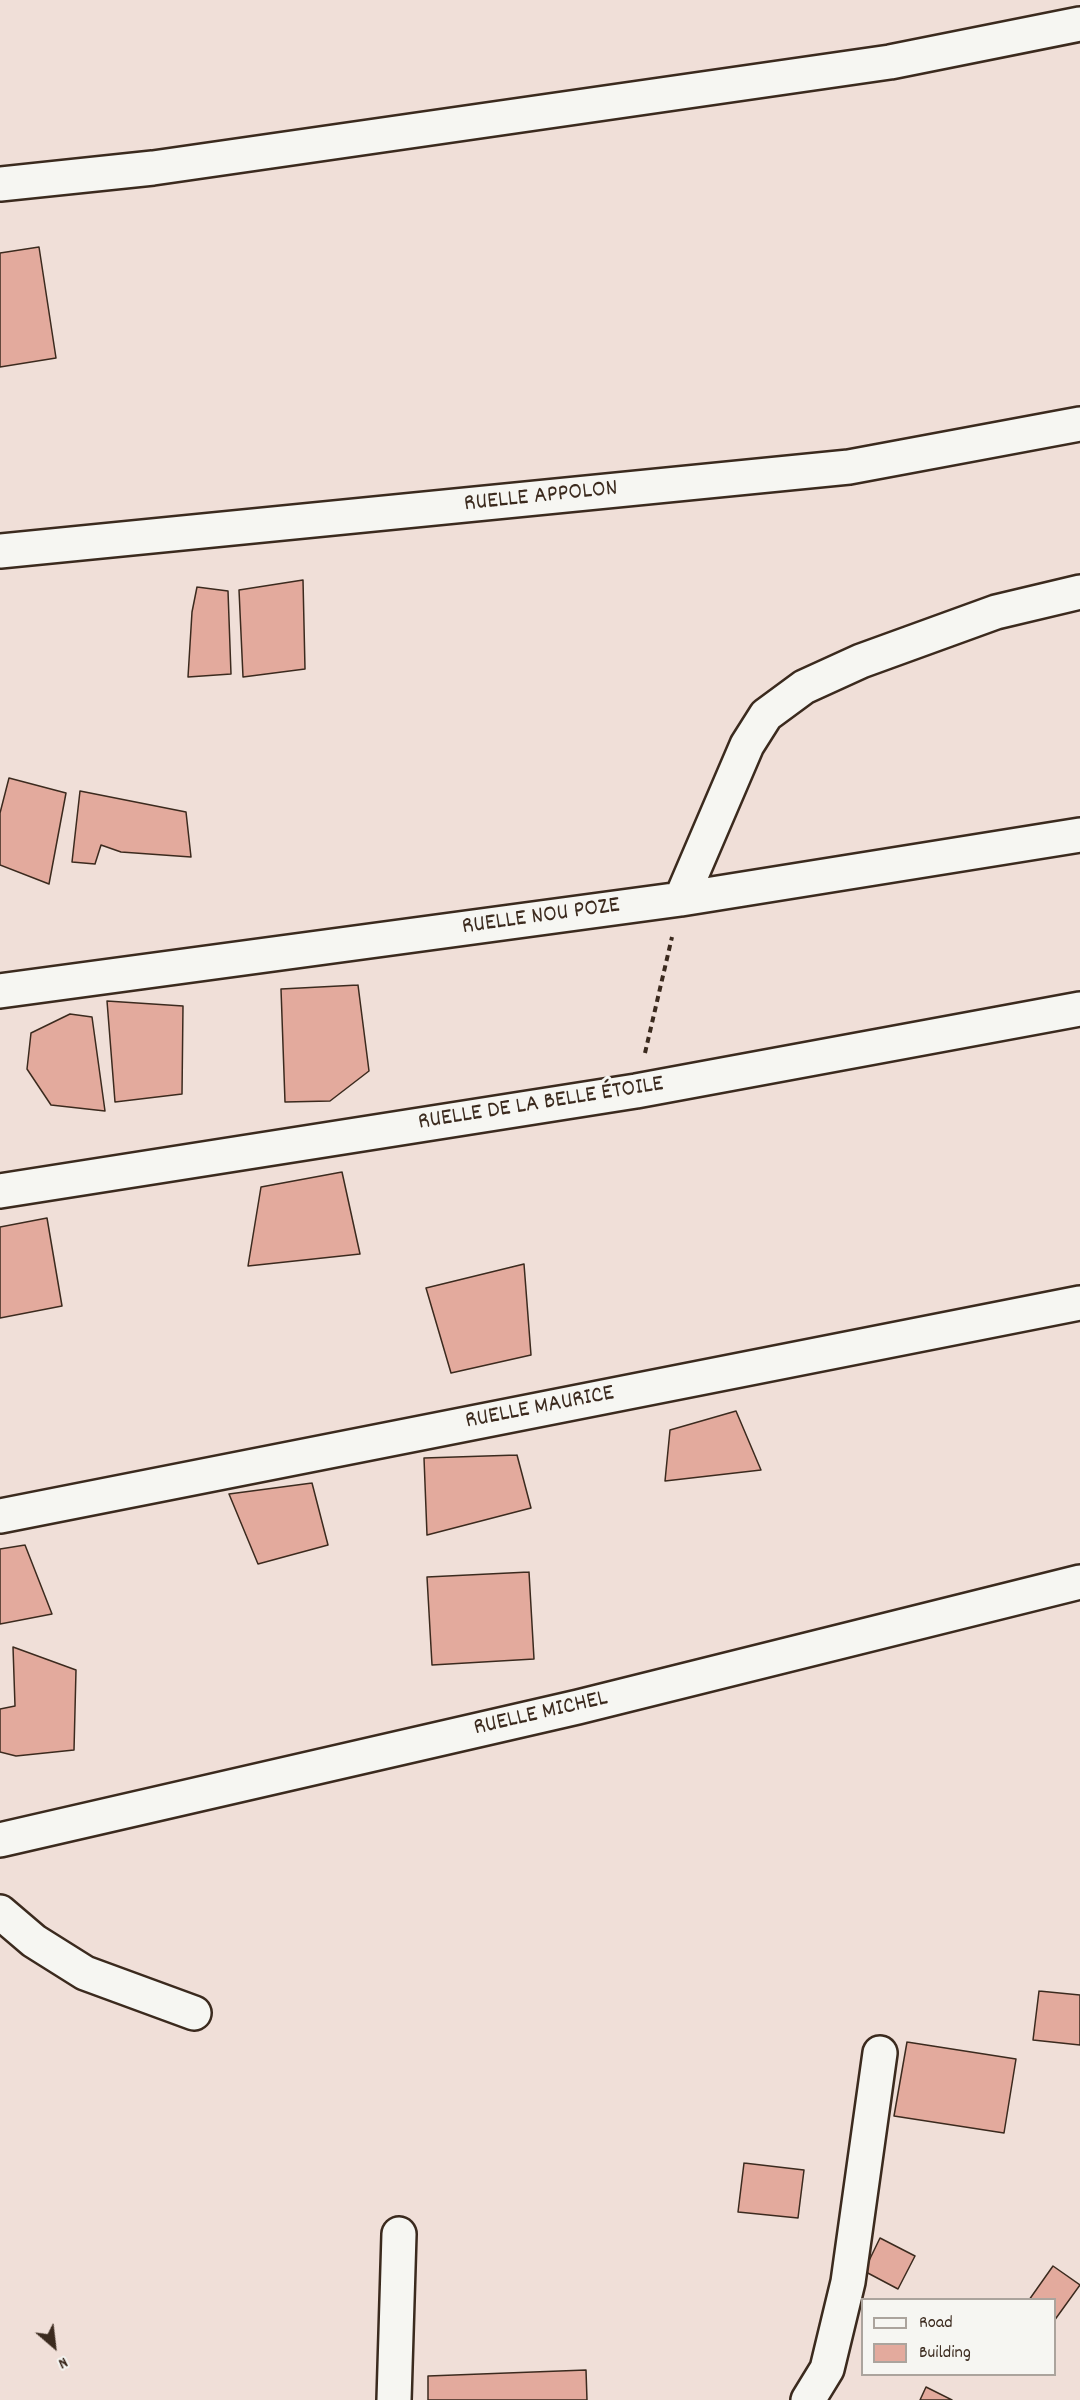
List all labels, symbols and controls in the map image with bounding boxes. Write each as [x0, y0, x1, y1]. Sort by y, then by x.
street label: RUELLE APPOLON [463, 476, 619, 520]
street label: RUELLE NOU POZE [460, 893, 622, 943]
street label: RUELLE DE LA BELLE ÉTOILE [416, 1071, 666, 1139]
street label: RUELLE MAURICE [463, 1380, 617, 1438]
street label: RUELLE MICHEL [471, 1686, 611, 1744]
legend [861, 2298, 1056, 2376]
text: Road [919, 2311, 953, 2336]
north arrow [24, 2316, 84, 2376]
text: Building [919, 2341, 971, 2366]
text: N [54, 2350, 72, 2374]

